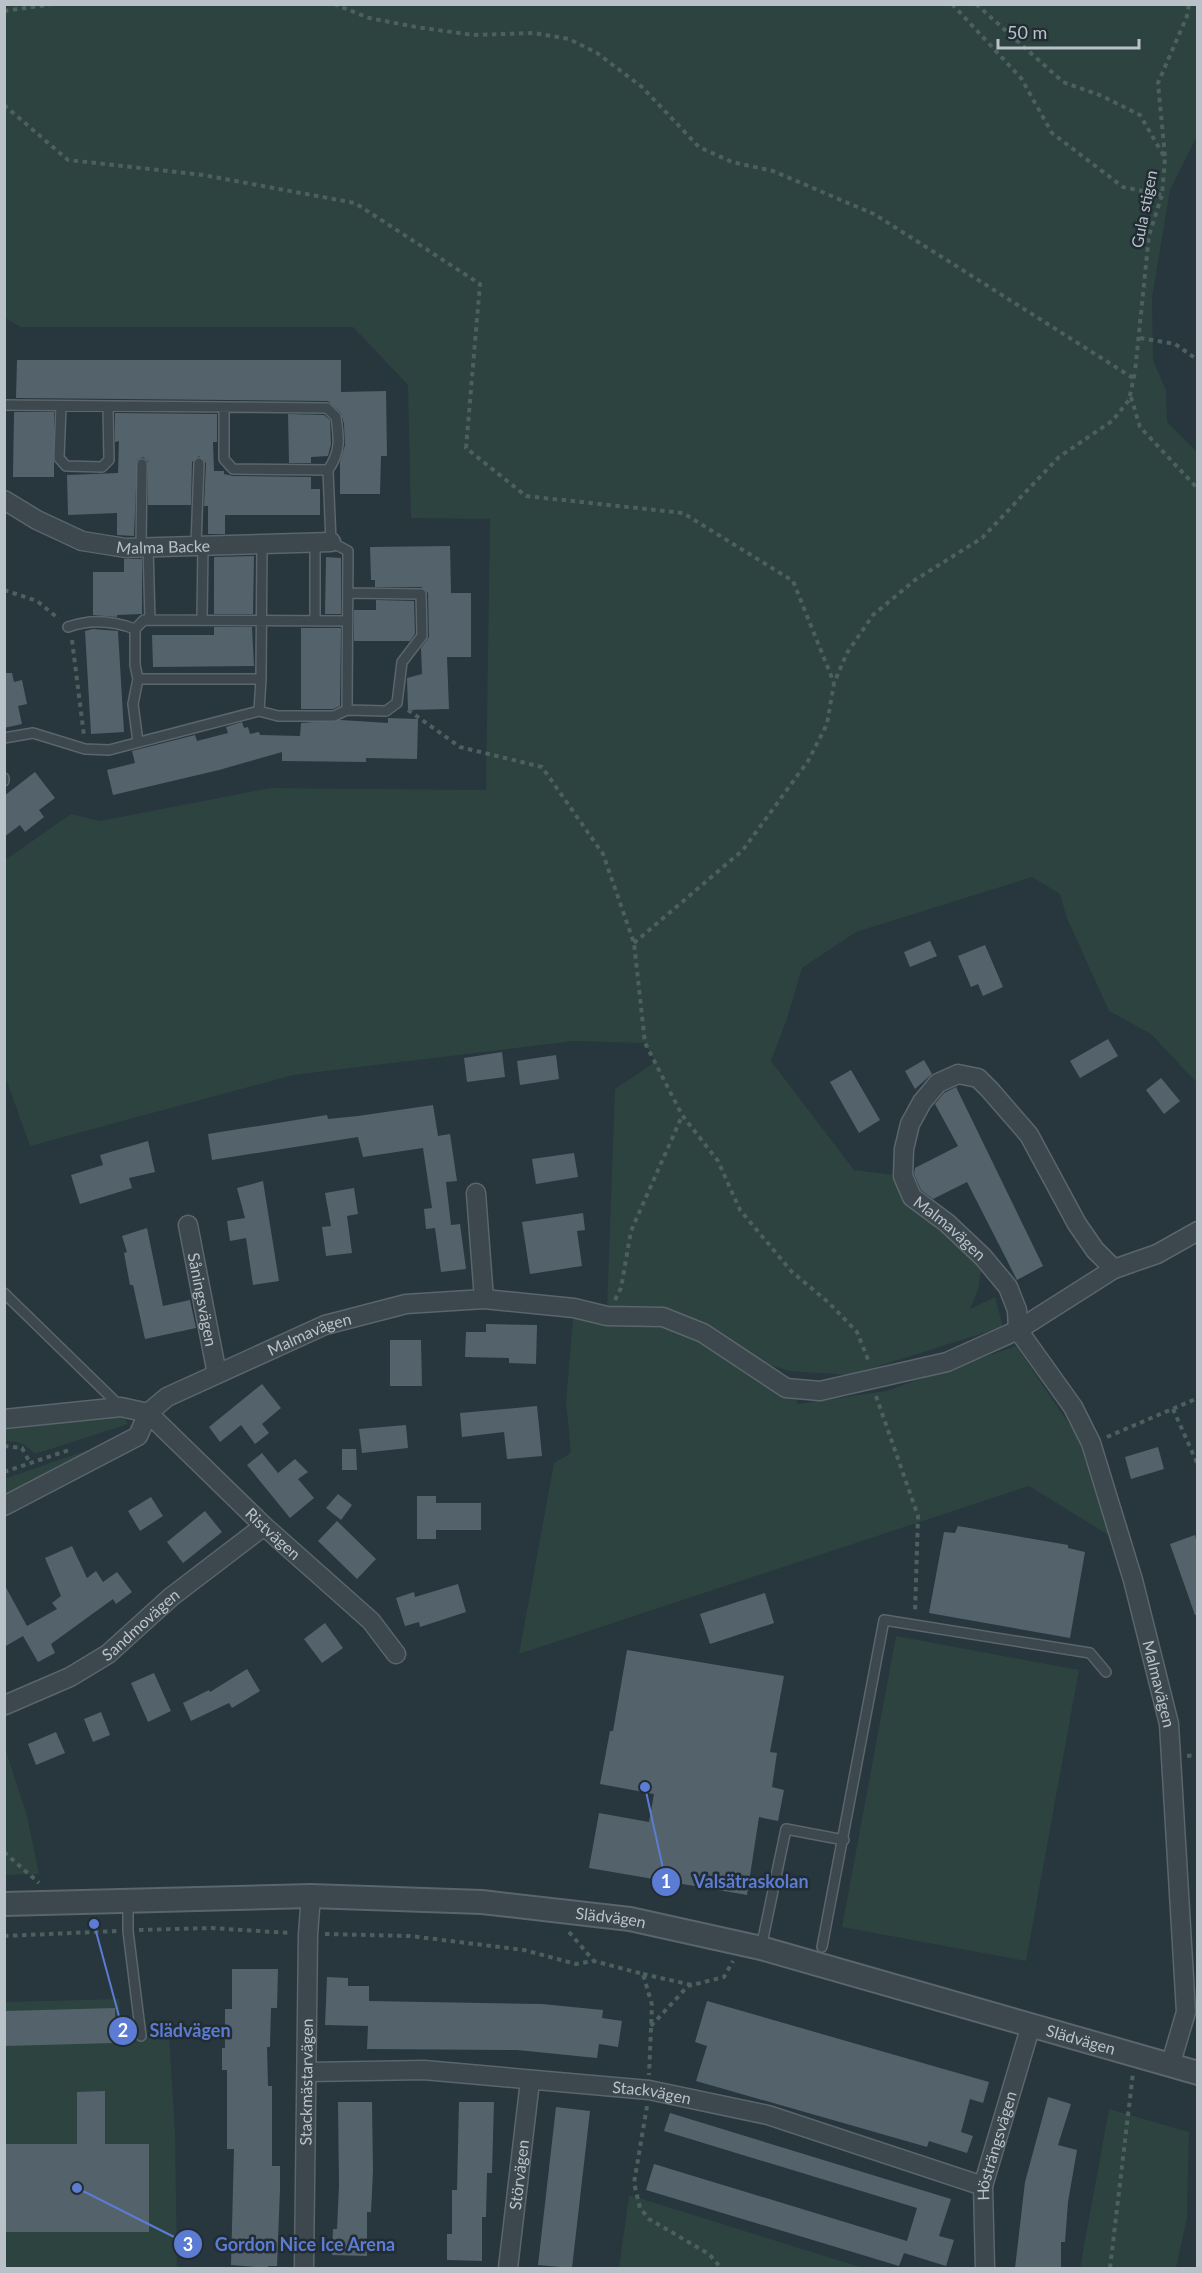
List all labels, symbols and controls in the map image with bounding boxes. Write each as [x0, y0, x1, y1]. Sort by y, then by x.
scale bar [998, 12, 1139, 50]
text: 50 m [1007, 21, 1047, 43]
street label: Gula stigen [1127, 168, 1160, 249]
street label: Malma Backe [115, 536, 210, 558]
street label: Malmavägen [910, 1192, 990, 1264]
street label: Såningsvägen [185, 1251, 221, 1348]
street label: Malmavägen [264, 1309, 353, 1359]
street label: Ristvägen [242, 1503, 305, 1563]
street label: Sandmovägen [98, 1584, 183, 1664]
street label: Malmavägen [1139, 1638, 1179, 1729]
callout: Valsätraskolan [651, 1864, 821, 1900]
text: 1 [661, 1870, 671, 1892]
text: Valsätraskolan [692, 1870, 809, 1892]
street label: Slädvägen [575, 1903, 648, 1931]
callout: Slädvägen [108, 2013, 243, 2049]
street label: Stackmästarvägen [295, 2018, 316, 2146]
text: 2 [118, 2019, 128, 2041]
text: Slädvägen [149, 2019, 231, 2041]
street label: Slädvägen [1044, 2020, 1118, 2058]
street label: Stackvägen [612, 2077, 693, 2108]
street label: Hösträngsvägen [973, 2089, 1020, 2201]
street label: Störvägen [505, 2138, 532, 2211]
callout: Gordon Nice Ice Arena [173, 2226, 408, 2262]
text: 3 [183, 2233, 193, 2255]
text: Gordon Nice Ice Arena [215, 2233, 395, 2255]

